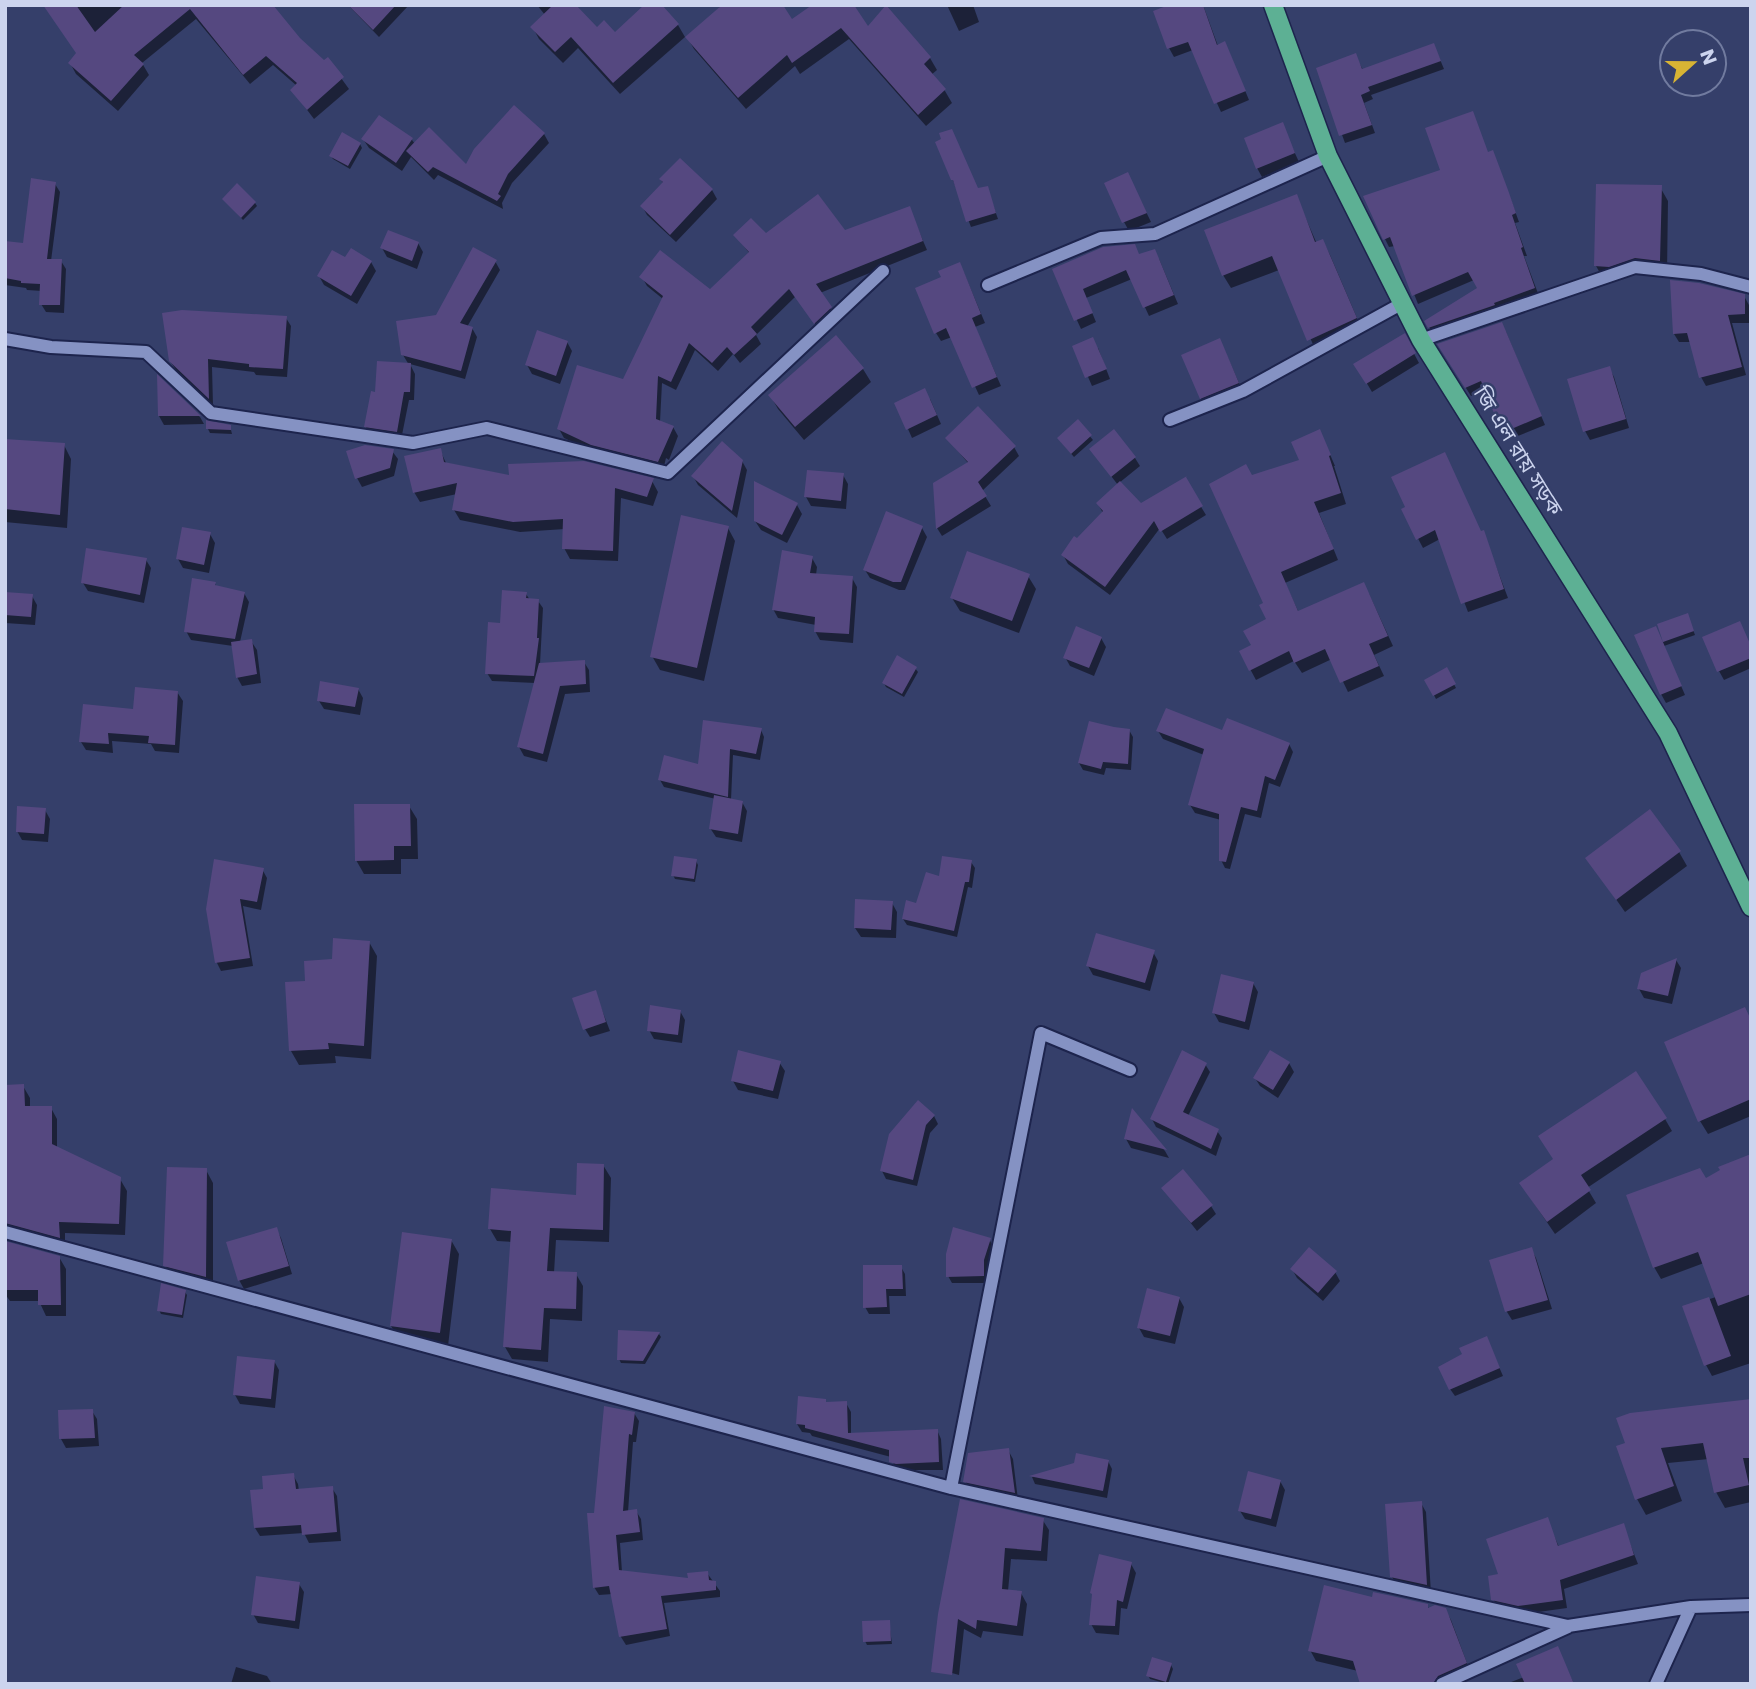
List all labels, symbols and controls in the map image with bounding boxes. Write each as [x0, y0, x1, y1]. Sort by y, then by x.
north arrow [1658, 28, 1728, 98]
text: N [1693, 46, 1724, 69]
street label: জি এল রায় সড়ক [1467, 380, 1570, 522]

